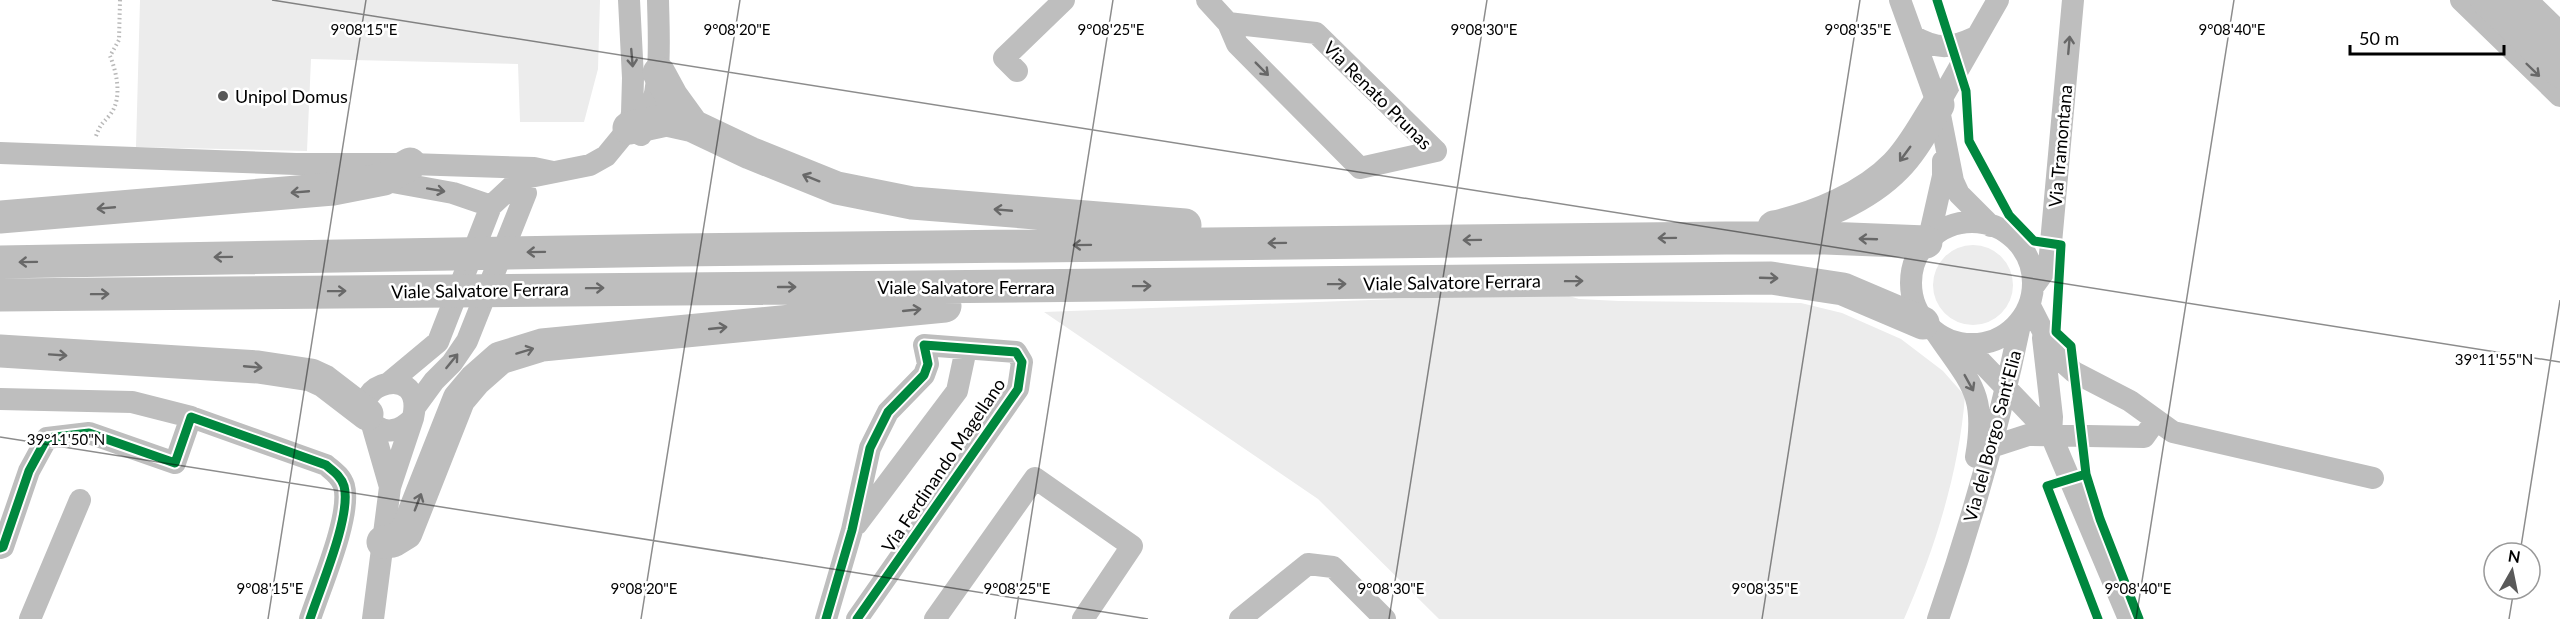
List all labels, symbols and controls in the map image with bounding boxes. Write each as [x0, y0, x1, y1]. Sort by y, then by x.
scale bar [2350, 18, 2504, 56]
text: 9°08'15"E [331, 20, 398, 38]
text: 9°08'20"E [704, 20, 771, 38]
text: 9°08'25"E [1078, 20, 1145, 38]
text: 9°08'30"E [1451, 20, 1518, 38]
text: 9°08'35"E [1825, 20, 1892, 38]
text: 9°08'40"E [2199, 20, 2266, 38]
text: 50 m [2359, 27, 2399, 49]
street label: Via Renato Prunas [1319, 36, 1437, 154]
one-way arrow [2064, 36, 2075, 56]
one-way arrow [626, 48, 637, 68]
one-way arrow [1254, 62, 1269, 77]
one-way arrow [2526, 63, 2541, 78]
street label: Via Tramontana [2044, 84, 2076, 208]
place label: Unipol Domus [235, 85, 348, 107]
marker: Unipol Domus [216, 89, 230, 103]
one-way arrow [1899, 145, 1911, 161]
one-way arrow [803, 171, 821, 182]
one-way arrow [425, 185, 445, 196]
one-way arrow [291, 187, 311, 198]
one-way arrow [96, 203, 116, 214]
one-way arrow [993, 204, 1013, 215]
one-way arrow [1658, 232, 1678, 244]
one-way arrow [1858, 234, 1878, 245]
one-way arrow [1463, 235, 1483, 246]
one-way arrow [1268, 237, 1288, 248]
one-way arrow [1073, 239, 1093, 251]
one-way arrow [527, 246, 547, 258]
one-way arrow [213, 252, 233, 263]
one-way arrow [18, 256, 38, 267]
street label: Viale Salvatore Ferrara [1363, 269, 1541, 295]
one-way arrow [1759, 273, 1779, 284]
one-way arrow [1564, 275, 1584, 287]
street label: Viale Salvatore Ferrara [877, 276, 1055, 298]
street label: Viale Salvatore Ferrara [391, 277, 569, 303]
one-way arrow [1327, 278, 1347, 290]
one-way arrow [777, 281, 797, 293]
one-way arrow [1132, 281, 1152, 292]
one-way arrow [585, 283, 605, 294]
one-way arrow [327, 285, 347, 297]
one-way arrow [90, 288, 110, 300]
one-way arrow [902, 304, 922, 315]
one-way arrow [708, 322, 728, 333]
one-way arrow [515, 345, 534, 356]
street label: Via del Borgo Sant'Elia [1958, 348, 2026, 524]
one-way arrow [48, 349, 68, 360]
text: 39°11'55"N [2455, 350, 2533, 368]
one-way arrow [446, 354, 459, 370]
one-way arrow [243, 362, 262, 373]
street label: Via Ferdinando Magellano [876, 374, 1010, 556]
one-way arrow [1963, 374, 1975, 391]
text: 39°11'50"N [27, 430, 105, 448]
one-way arrow [414, 493, 425, 512]
north arrow [2482, 541, 2542, 601]
text: N [2507, 545, 2522, 566]
text: 9°08'15"E [237, 579, 304, 597]
text: 9°08'20"E [611, 579, 678, 597]
text: 9°08'25"E [984, 579, 1051, 597]
text: 9°08'30"E [1358, 579, 1425, 597]
text: 9°08'35"E [1732, 579, 1799, 597]
text: 9°08'40"E [2105, 579, 2172, 597]

